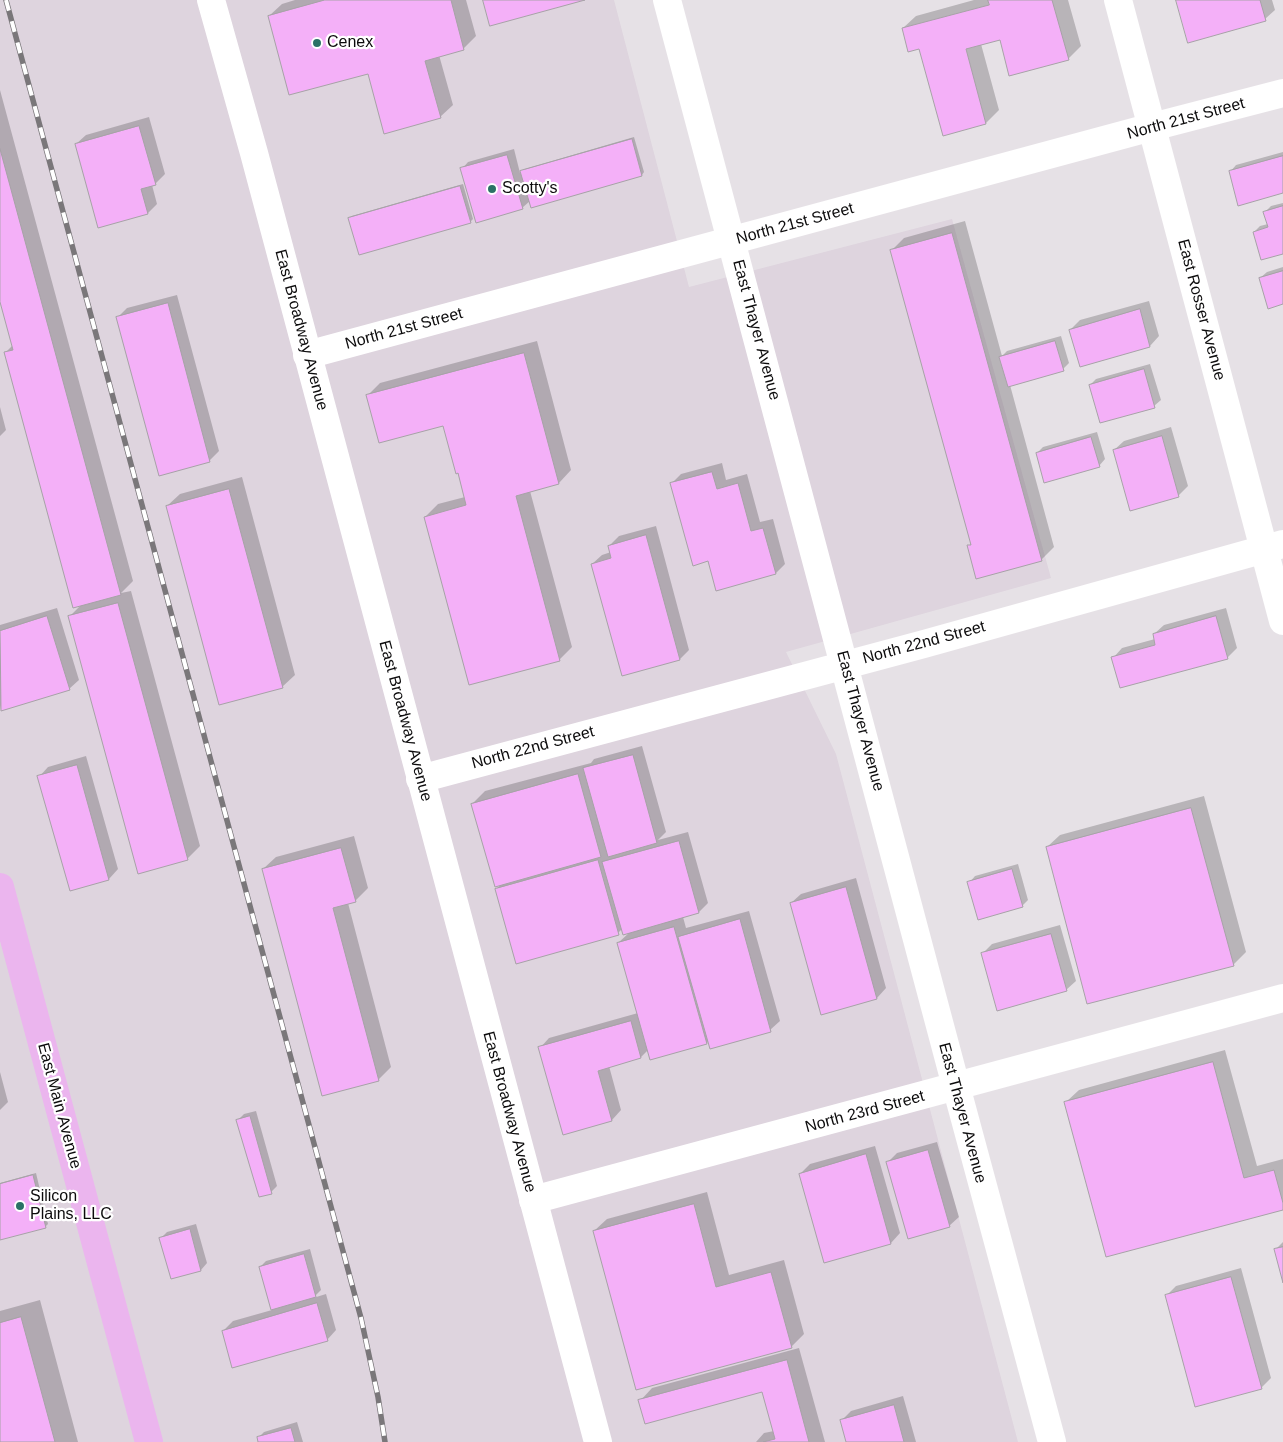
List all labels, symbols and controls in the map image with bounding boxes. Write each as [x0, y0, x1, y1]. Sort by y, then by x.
place label: Cenex [327, 33, 373, 53]
marker: Cenex [311, 37, 323, 49]
street label: North 21st Street [1125, 94, 1247, 144]
place label: Scotty's [502, 179, 558, 199]
marker: Scotty's [486, 183, 498, 195]
street label: North 21st Street [734, 199, 856, 249]
street label: East Rosser Avenue [1173, 237, 1229, 383]
street label: East Broadway Avenue [270, 247, 332, 413]
street label: East Thayer Avenue [728, 258, 784, 402]
street label: North 21st Street [343, 304, 465, 354]
street label: North 22nd Street [861, 617, 987, 669]
street label: East Broadway Avenue [374, 638, 436, 804]
street label: East Thayer Avenue [832, 649, 888, 793]
street label: North 22nd Street [470, 722, 596, 774]
street label: East Broadway Avenue [478, 1029, 540, 1195]
street label: East Main Avenue [33, 1041, 85, 1171]
street label: East Thayer Avenue [934, 1041, 990, 1185]
street label: North 23rd Street [803, 1087, 927, 1137]
place label: Silicon Plains, LLC [30, 1187, 112, 1225]
marker: Silicon Plains, LLC [14, 1200, 26, 1212]

